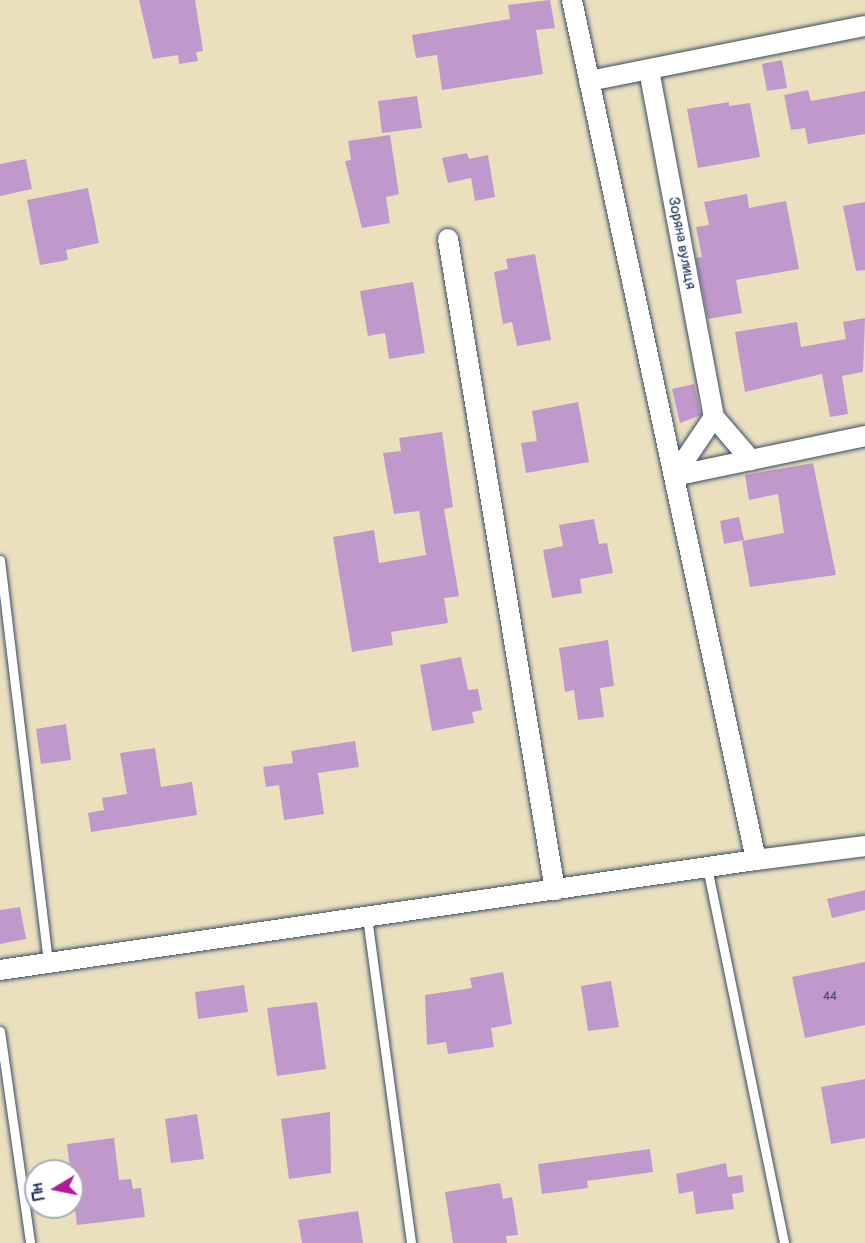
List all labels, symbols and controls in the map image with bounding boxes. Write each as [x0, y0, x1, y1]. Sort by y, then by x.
street label: Зоряна вулиця [664, 195, 700, 291]
house number: 44 [823, 990, 837, 1004]
north arrow [24, 1159, 84, 1219]
text: Пн [27, 1181, 50, 1202]

